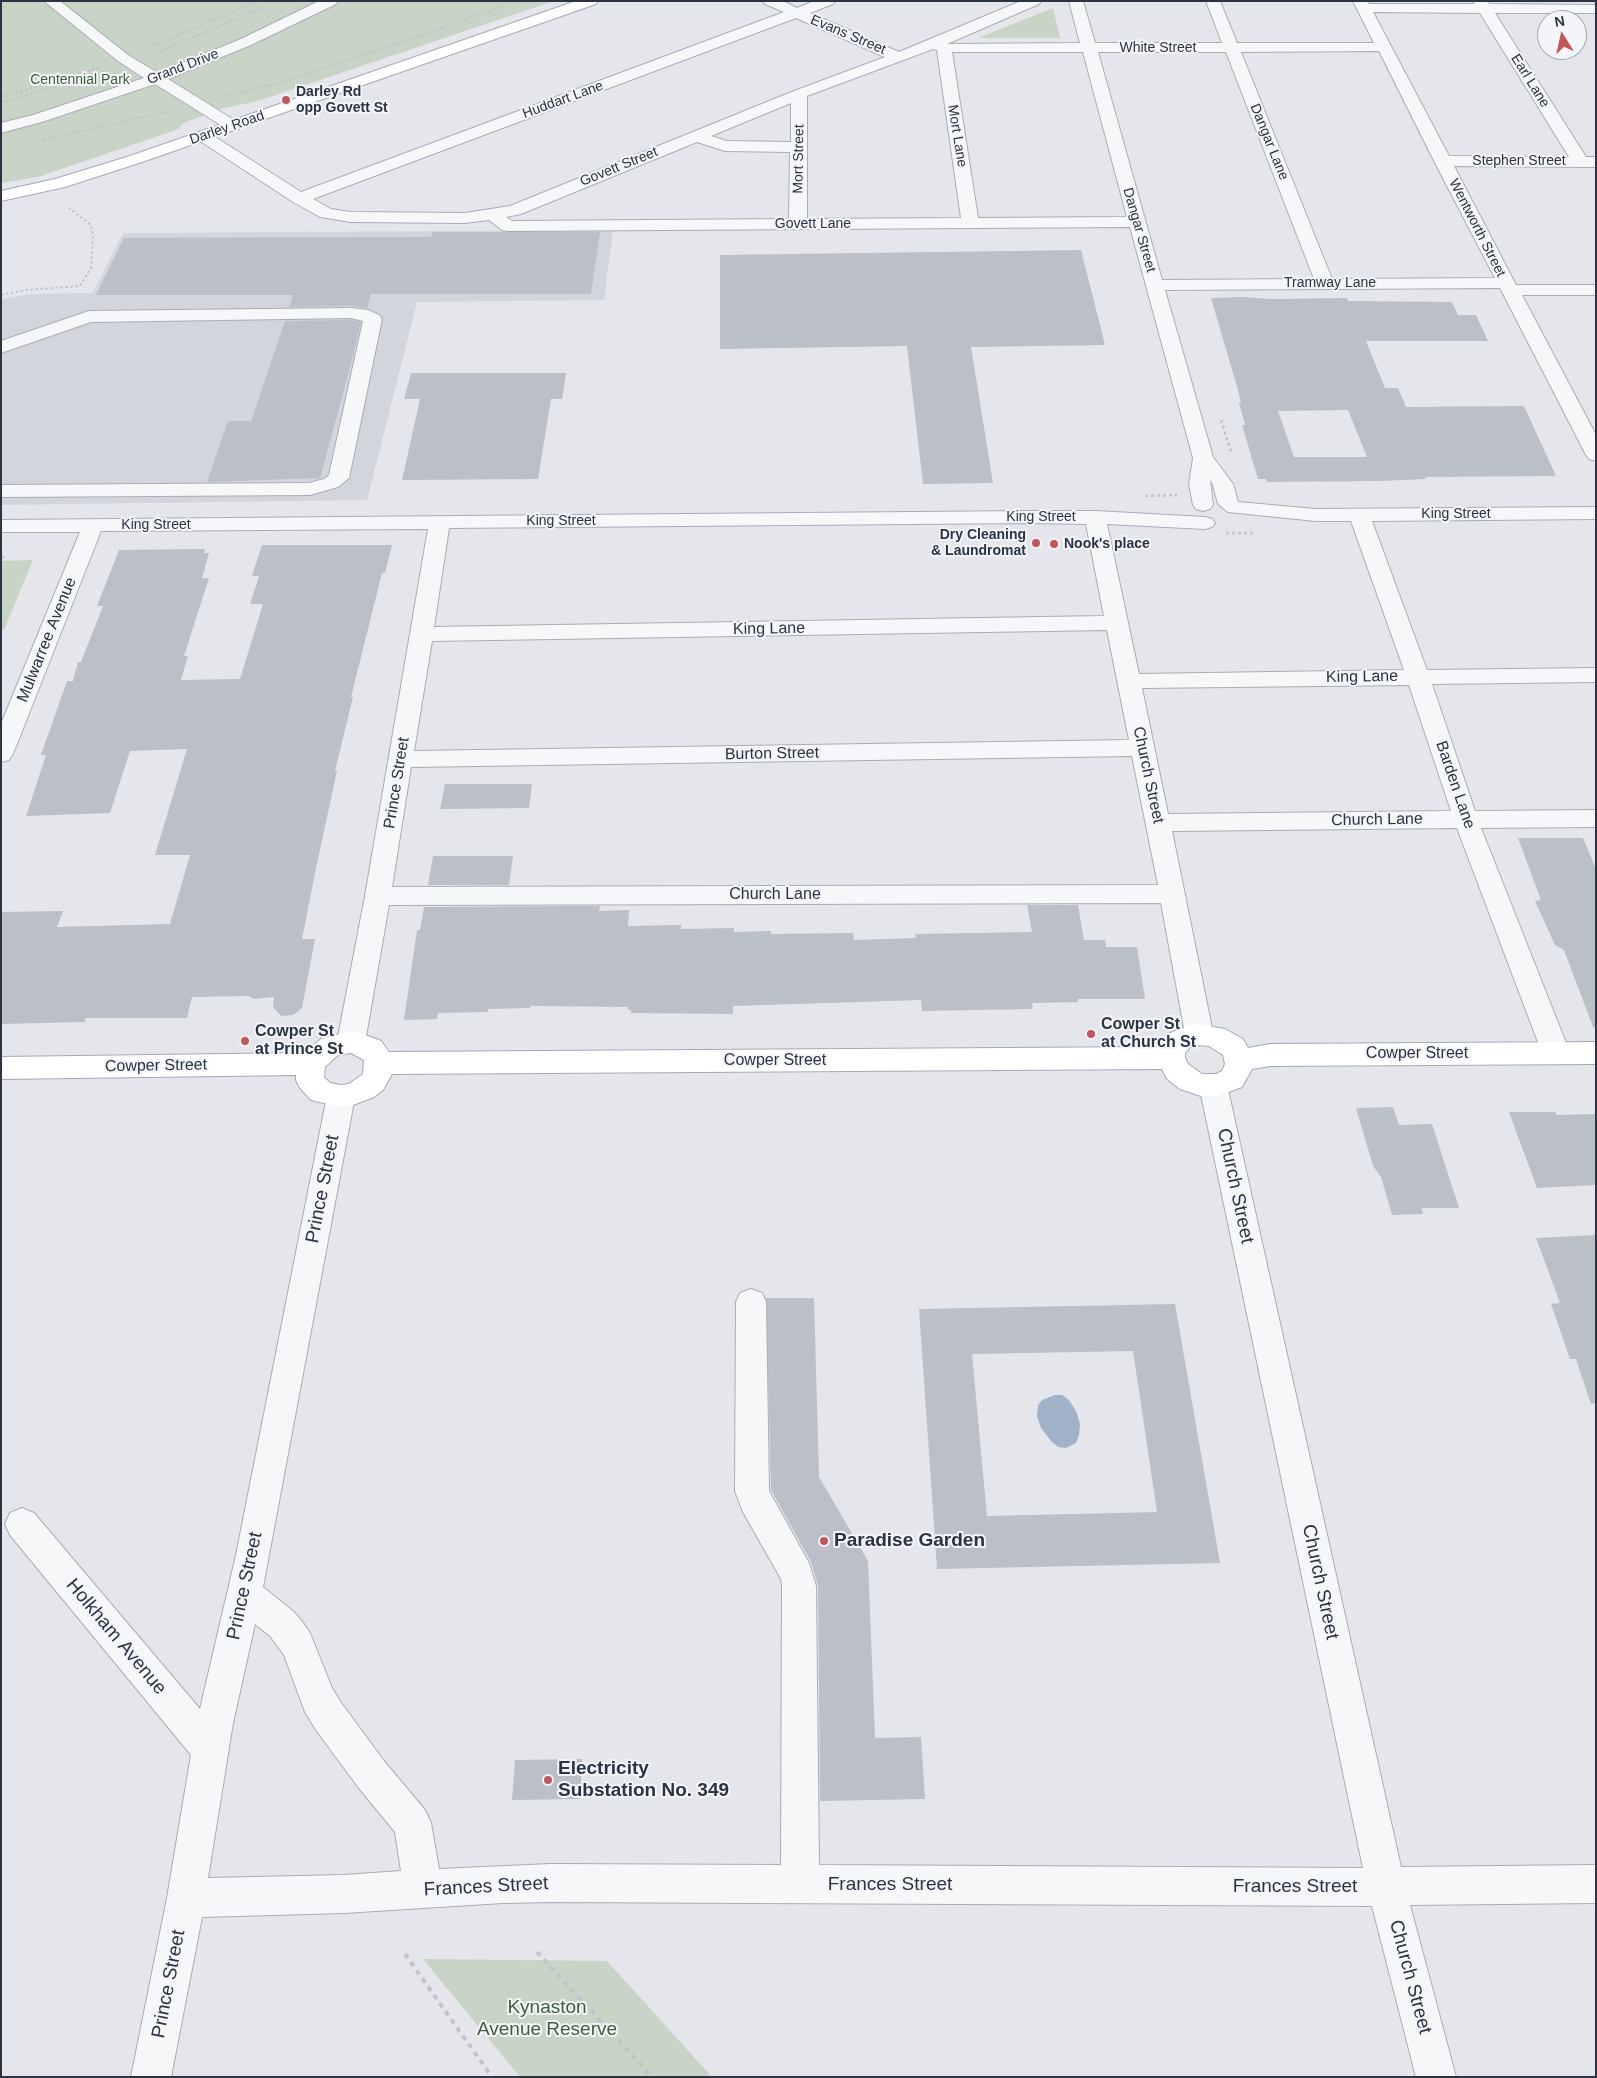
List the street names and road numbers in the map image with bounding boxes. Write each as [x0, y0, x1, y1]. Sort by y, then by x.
street label: Evans Street [808, 12, 888, 58]
street label: White Street [1119, 40, 1197, 56]
street label: Grand Drive [145, 46, 221, 88]
street label: Earl Lane [1507, 51, 1553, 111]
street label: Huddart Lane [520, 78, 606, 122]
street label: Dangar Lane [1246, 101, 1292, 183]
street label: Mort Lane [944, 104, 970, 168]
street label: Darley Road [187, 107, 267, 149]
street label: Mort Street [790, 124, 808, 194]
street label: Govett Street [578, 144, 660, 190]
street label: Stephen Street [1472, 153, 1566, 169]
street label: Wentworth Street [1445, 176, 1509, 280]
street label: Dangar Street [1119, 186, 1159, 274]
street label: Govett Lane [775, 216, 851, 232]
street label: Tramway Lane [1284, 275, 1376, 291]
street label: King Street [1421, 506, 1491, 522]
street label: King Street [1006, 509, 1076, 525]
street label: King Street [526, 513, 596, 529]
street label: King Street [121, 517, 191, 533]
street label: Mulwarree Avenue [13, 575, 81, 705]
street label: King Lane [733, 619, 805, 639]
street label: King Lane [1326, 667, 1398, 687]
street label: Church Street [1128, 725, 1168, 825]
street label: Prince Street [380, 736, 414, 830]
street label: Barden Lane [1431, 739, 1479, 831]
street label: Burton Street [725, 744, 819, 764]
street label: Church Lane [1331, 810, 1423, 830]
street label: Church Lane [729, 885, 821, 905]
street label: Cowper Street [1366, 1044, 1468, 1064]
street label: Cowper Street [724, 1051, 826, 1071]
street label: Cowper Street [105, 1056, 207, 1076]
street label: Church Street [1212, 1126, 1258, 1246]
street label: Prince Street [301, 1133, 345, 1245]
street label: Church Street [1297, 1522, 1343, 1642]
street label: Prince Street [222, 1530, 268, 1642]
street label: Holkham Avenue [61, 1574, 171, 1700]
street label: Frances Street [423, 1872, 549, 1902]
street label: Frances Street [828, 1874, 952, 1896]
street label: Frances Street [1233, 1876, 1357, 1898]
street label: Church Street [1384, 1917, 1436, 2037]
street label: Prince Street [147, 1928, 191, 2040]

